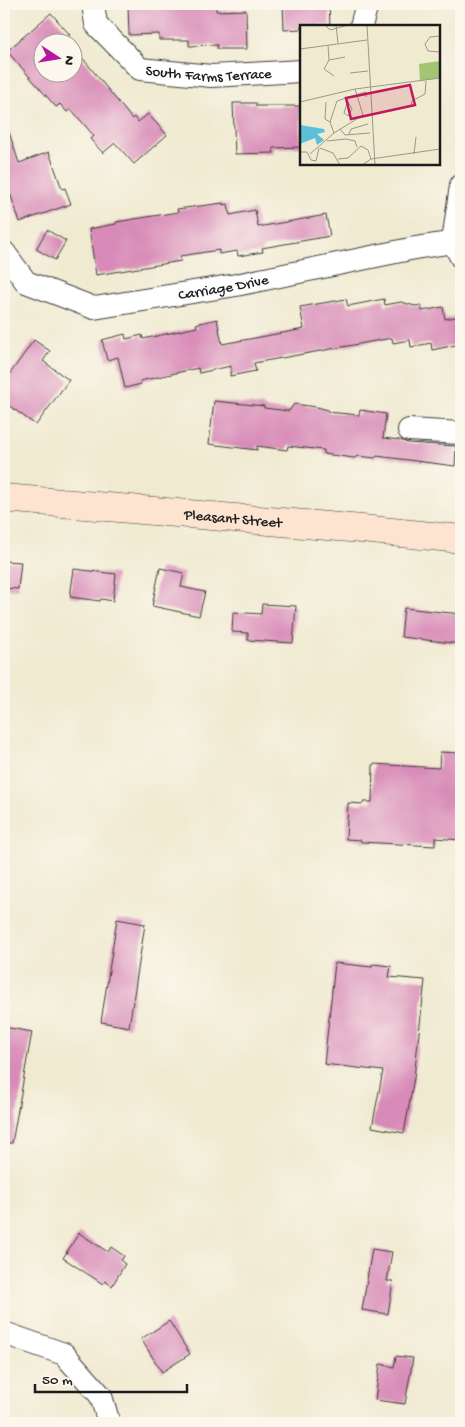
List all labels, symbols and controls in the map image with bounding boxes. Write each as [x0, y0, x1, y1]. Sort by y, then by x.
inset map [300, 25, 440, 165]
north arrow [32, 32, 82, 82]
text: N [59, 54, 78, 66]
street label: South Farms Terrace [145, 63, 272, 87]
street label: Carriage Drive [177, 271, 271, 305]
street label: Pleasant Street [182, 507, 285, 533]
scale bar [35, 1362, 188, 1394]
text: 50 m [42, 1372, 73, 1390]

